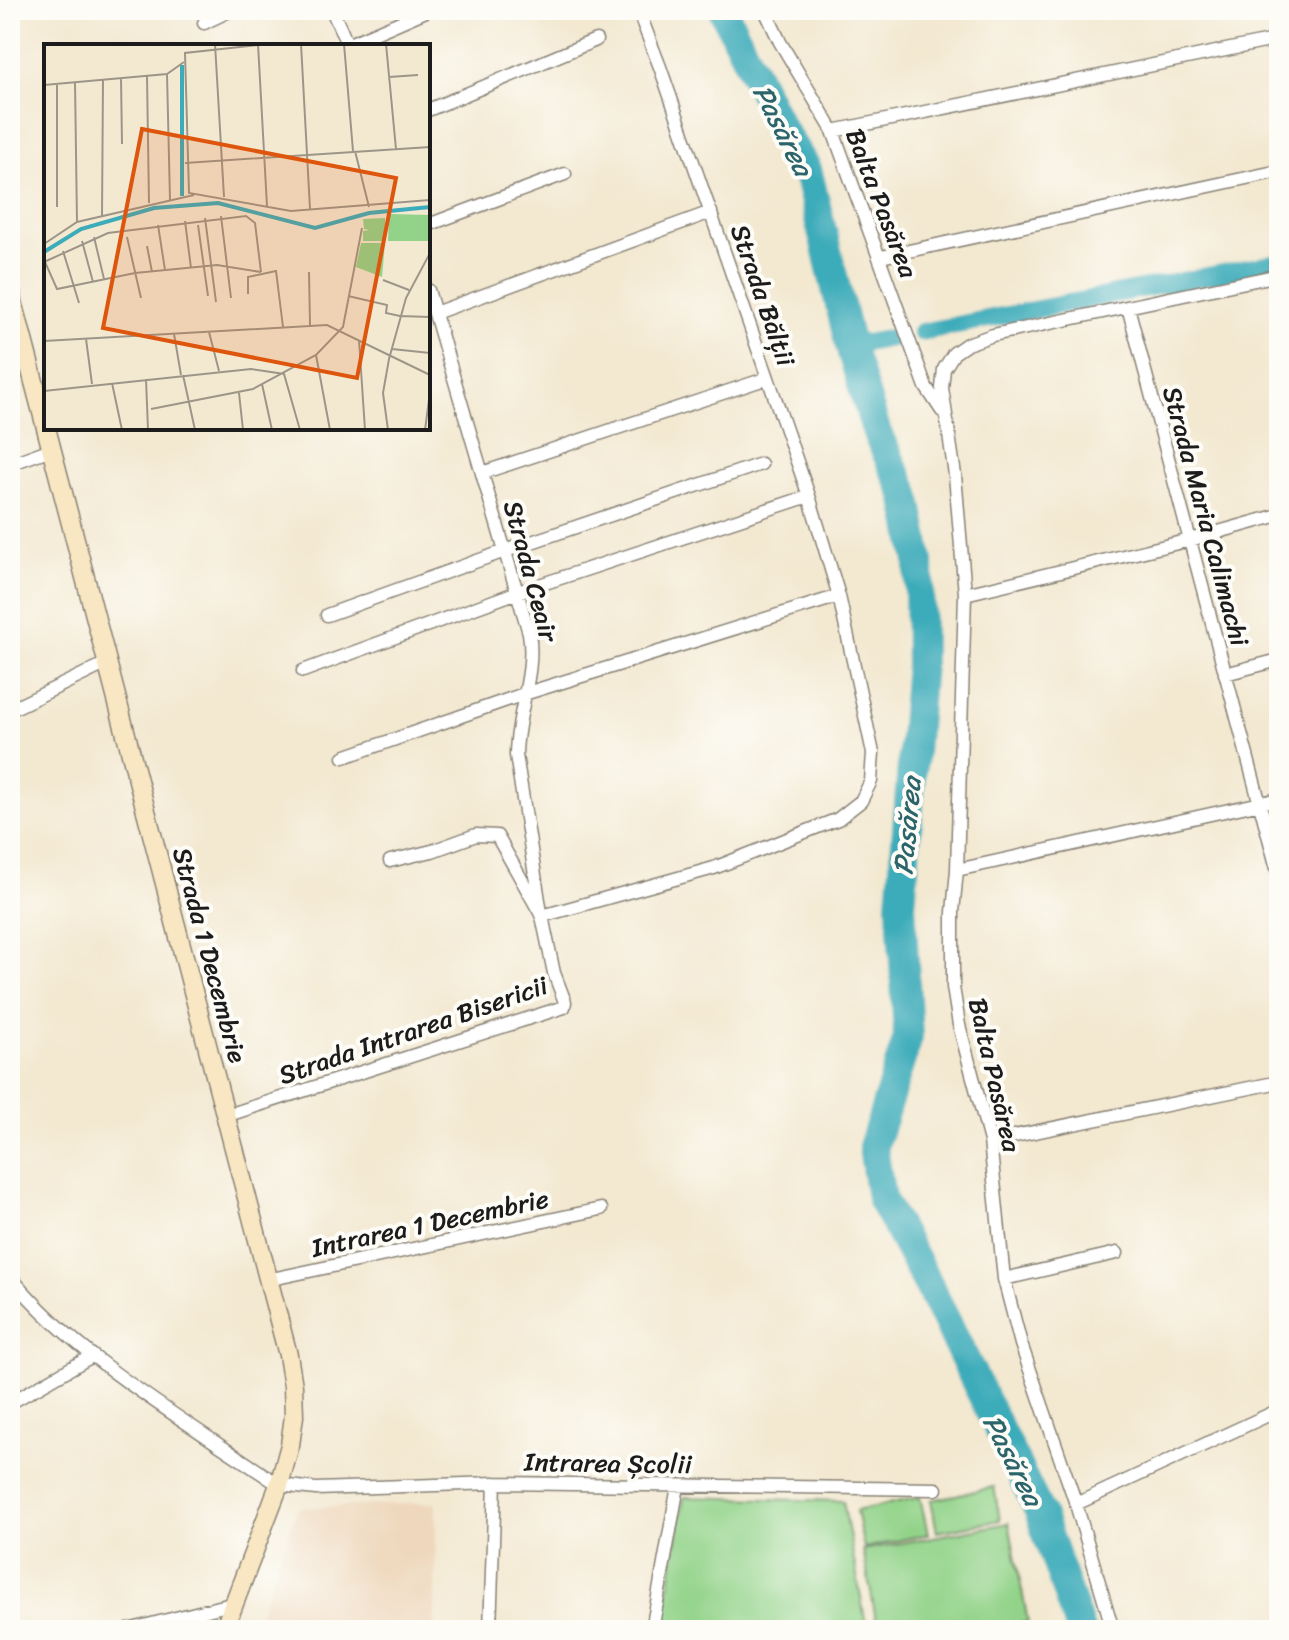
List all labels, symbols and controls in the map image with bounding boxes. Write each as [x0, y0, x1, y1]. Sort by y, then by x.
inset map [44, 44, 430, 430]
water label: Pasărea [739, 75, 828, 187]
street label: Balta Pasărea [832, 121, 932, 285]
street label: Strada Bălții [717, 218, 809, 373]
street label: Strada Maria Calimachi [1149, 381, 1263, 652]
street label: Strada Ceair [490, 495, 572, 648]
water label: Pasărea [878, 772, 936, 877]
street label: Strada 1 Decembrie [159, 842, 261, 1068]
street label: Strada Intrarea Bisericii [272, 962, 555, 1098]
street label: Balta Pasărea [955, 993, 1035, 1158]
street label: Intrarea 1 Decembrie [306, 1175, 553, 1271]
water label: Pasărea [969, 1405, 1058, 1517]
street label: Intrarea Școlii [523, 1439, 693, 1487]

